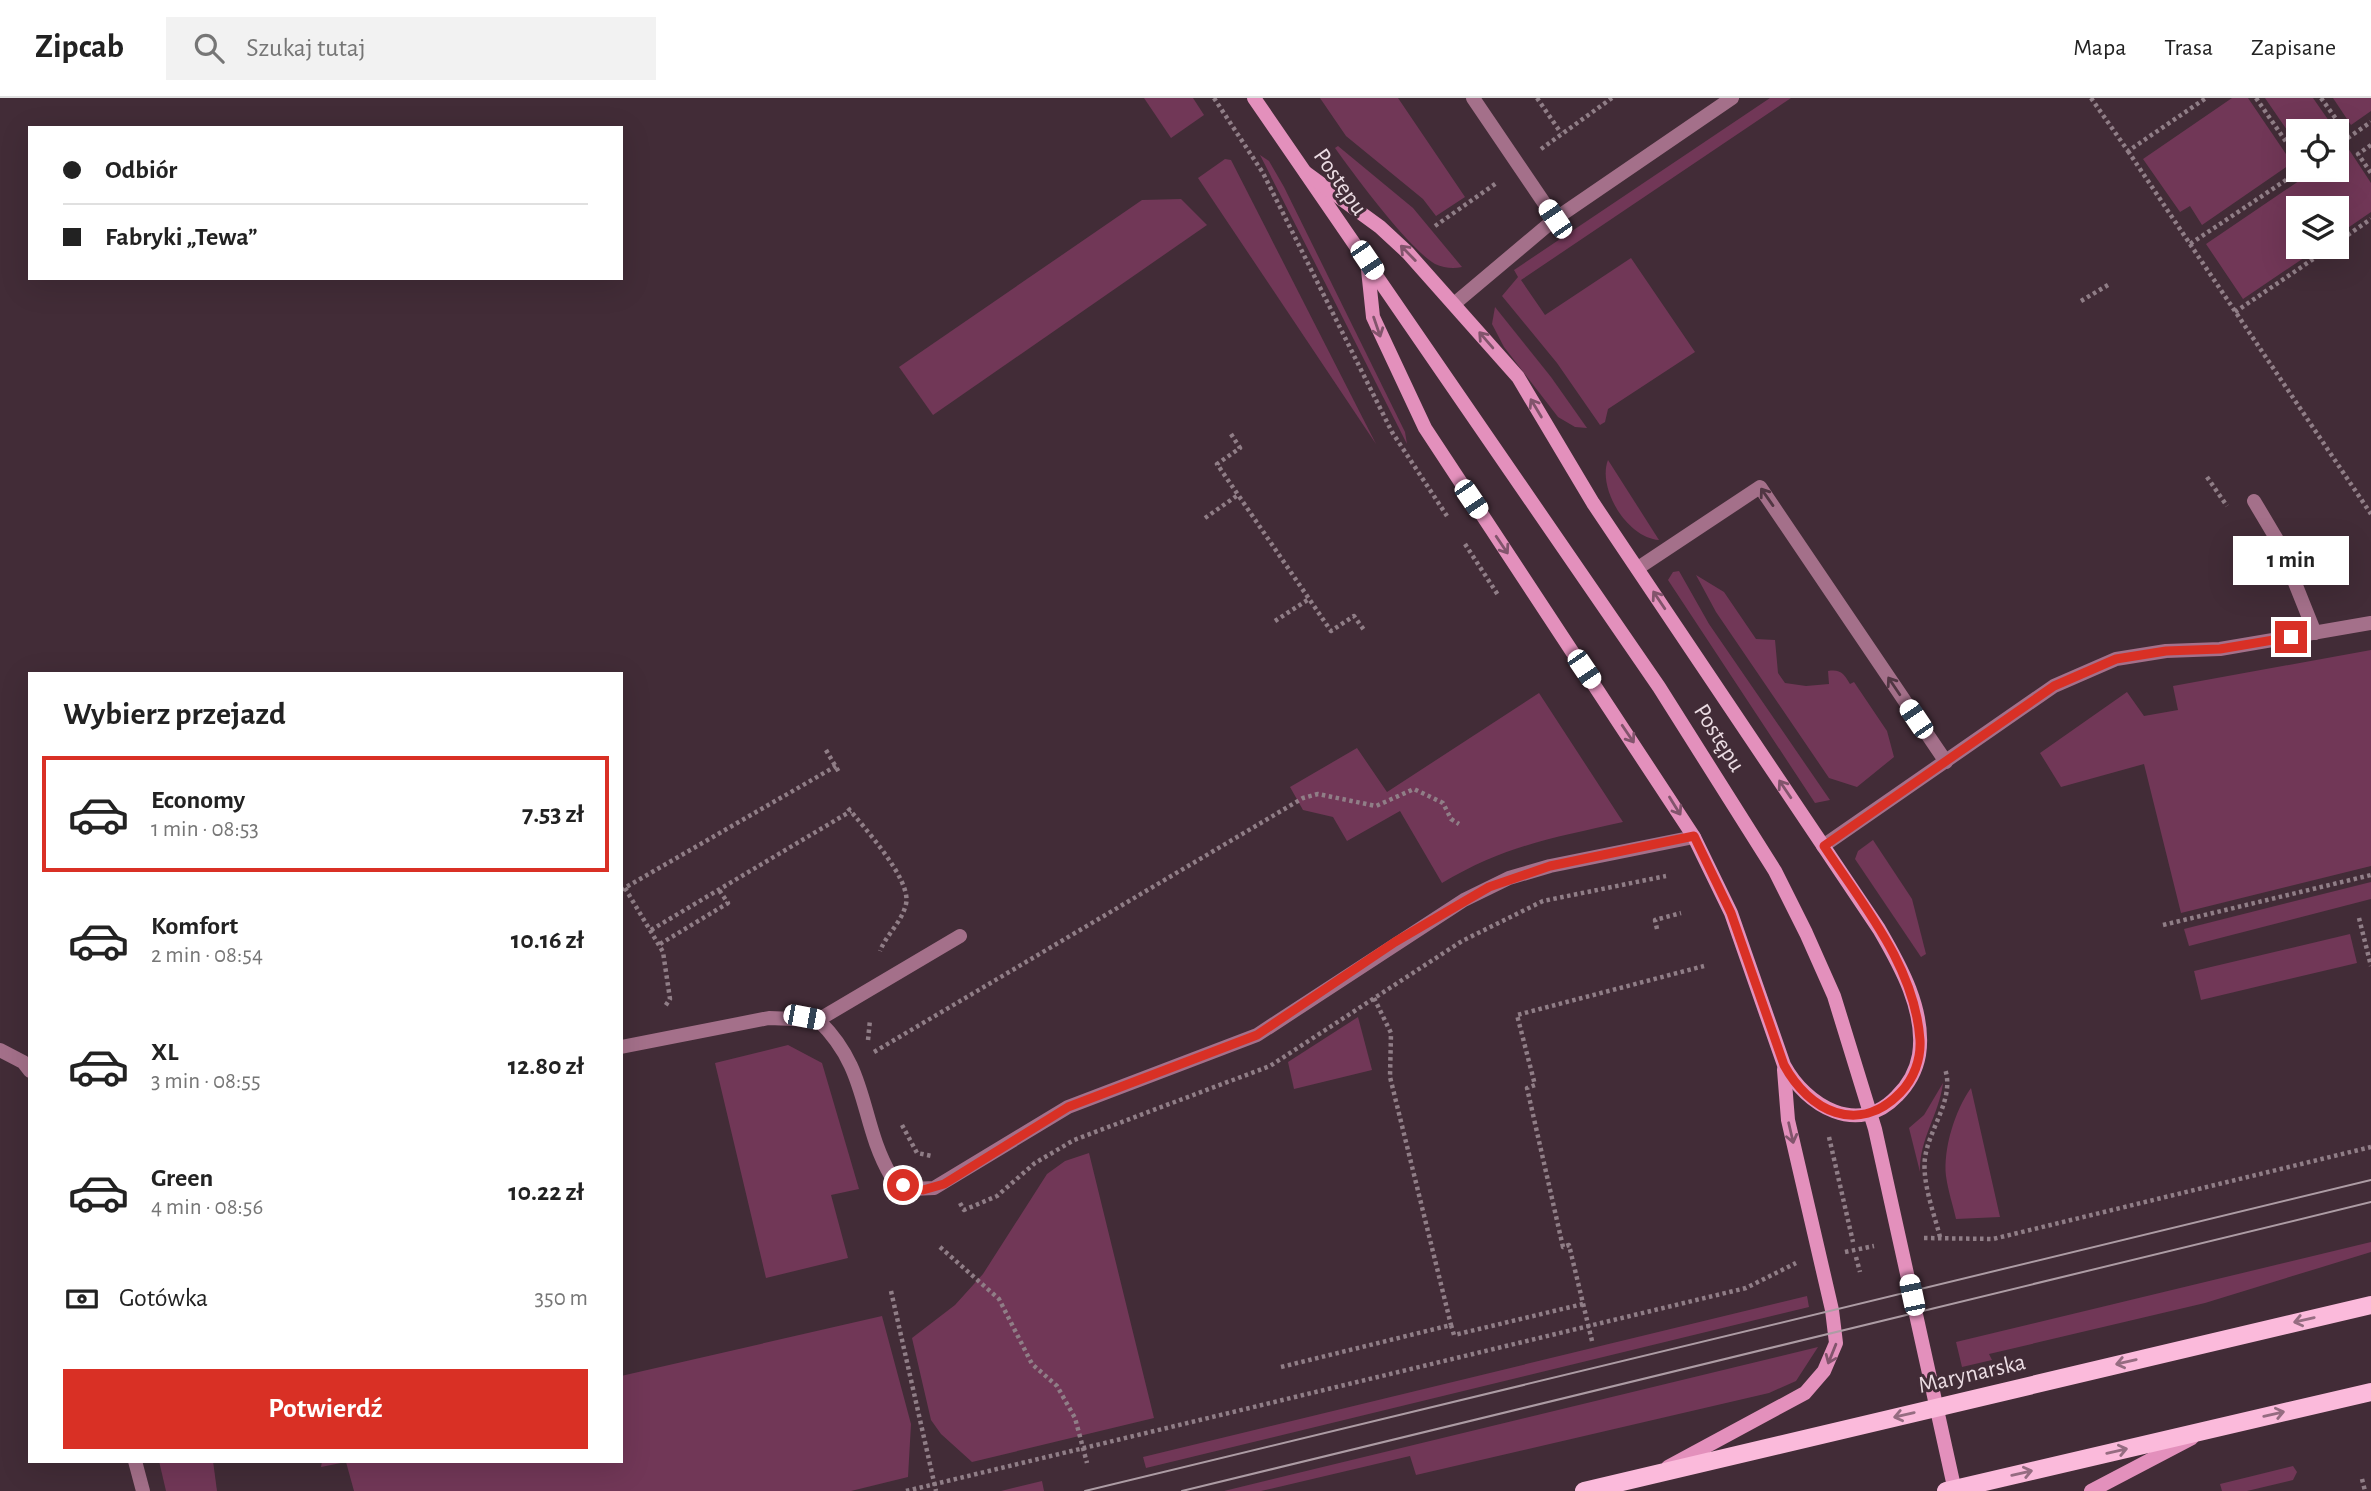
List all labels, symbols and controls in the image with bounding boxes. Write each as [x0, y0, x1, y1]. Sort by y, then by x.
search box [166, 17, 656, 80]
icon: search [190, 29, 228, 67]
text: Zipcab [35, 31, 124, 64]
text: Szukaj tutaj [246, 35, 366, 61]
text: Mapa [2073, 36, 2126, 60]
text: Trasa [2164, 36, 2213, 60]
text: Zapisane [2251, 36, 2336, 60]
map controls [2286, 119, 2349, 259]
button: locate [2286, 119, 2349, 182]
street label: Postępu [1309, 144, 1371, 220]
text: Odbiór [105, 157, 177, 183]
car [1535, 196, 1576, 242]
button: layers [2286, 196, 2349, 259]
text: Fabryki „Tewa” [105, 224, 257, 250]
car [1347, 237, 1388, 283]
one-way arrow [1400, 245, 1417, 262]
one-way arrow [1372, 316, 1384, 338]
one-way arrow [1478, 332, 1494, 350]
one-way arrow [1529, 399, 1543, 419]
car [1451, 476, 1492, 522]
one-way arrow [1760, 488, 1774, 507]
one-way arrow [1495, 535, 1509, 554]
callout: 1 min [2233, 536, 2349, 584]
text: 1 min [2267, 549, 2315, 572]
one-way arrow [1652, 591, 1666, 610]
route end [2275, 621, 2307, 653]
car [1564, 646, 1605, 692]
one-way arrow [1886, 676, 1900, 696]
car [1896, 696, 1937, 742]
text: Wybierz przejazd [63, 698, 286, 730]
street label: Postępu [1689, 700, 1749, 776]
one-way arrow [1621, 724, 1636, 743]
one-way arrow [1778, 780, 1793, 799]
icon: car [67, 783, 130, 846]
text: Economy [151, 787, 245, 813]
one-way arrow [1669, 795, 1683, 815]
text: 7.53 zł [522, 801, 584, 827]
text: 1 min · 08:53 [151, 818, 259, 841]
icon: car [67, 909, 130, 972]
text: Komfort [151, 913, 238, 939]
text: 10.16 zł [511, 927, 584, 953]
text: 2 min · 08:54 [151, 944, 263, 967]
car [782, 1003, 827, 1031]
icon: car [67, 1035, 130, 1098]
text: XL [151, 1039, 178, 1065]
text: 12.80 zł [508, 1053, 584, 1079]
text: 3 min · 08:55 [151, 1070, 261, 1093]
one-way arrow [1785, 1121, 1798, 1144]
icon: car [67, 1161, 130, 1224]
text: Green [151, 1165, 213, 1191]
route start [887, 1169, 919, 1201]
text: 10.22 zł [508, 1179, 584, 1205]
text: 4 min · 08:56 [151, 1196, 263, 1219]
car [1898, 1272, 1927, 1318]
icon: cash [63, 1280, 101, 1318]
text: Gotówka [119, 1285, 208, 1311]
text: 350 m [535, 1287, 588, 1310]
one-way arrow [2294, 1315, 2316, 1328]
one-way arrow [1824, 1343, 1837, 1365]
street label: Marynarska [1916, 1350, 2028, 1398]
one-way arrow [2115, 1356, 2138, 1369]
button: Potwierdź [63, 1369, 588, 1449]
one-way arrow [2262, 1407, 2285, 1421]
one-way arrow [1893, 1409, 1916, 1422]
one-way arrow [2105, 1444, 2128, 1457]
one-way arrow [2010, 1466, 2033, 1479]

